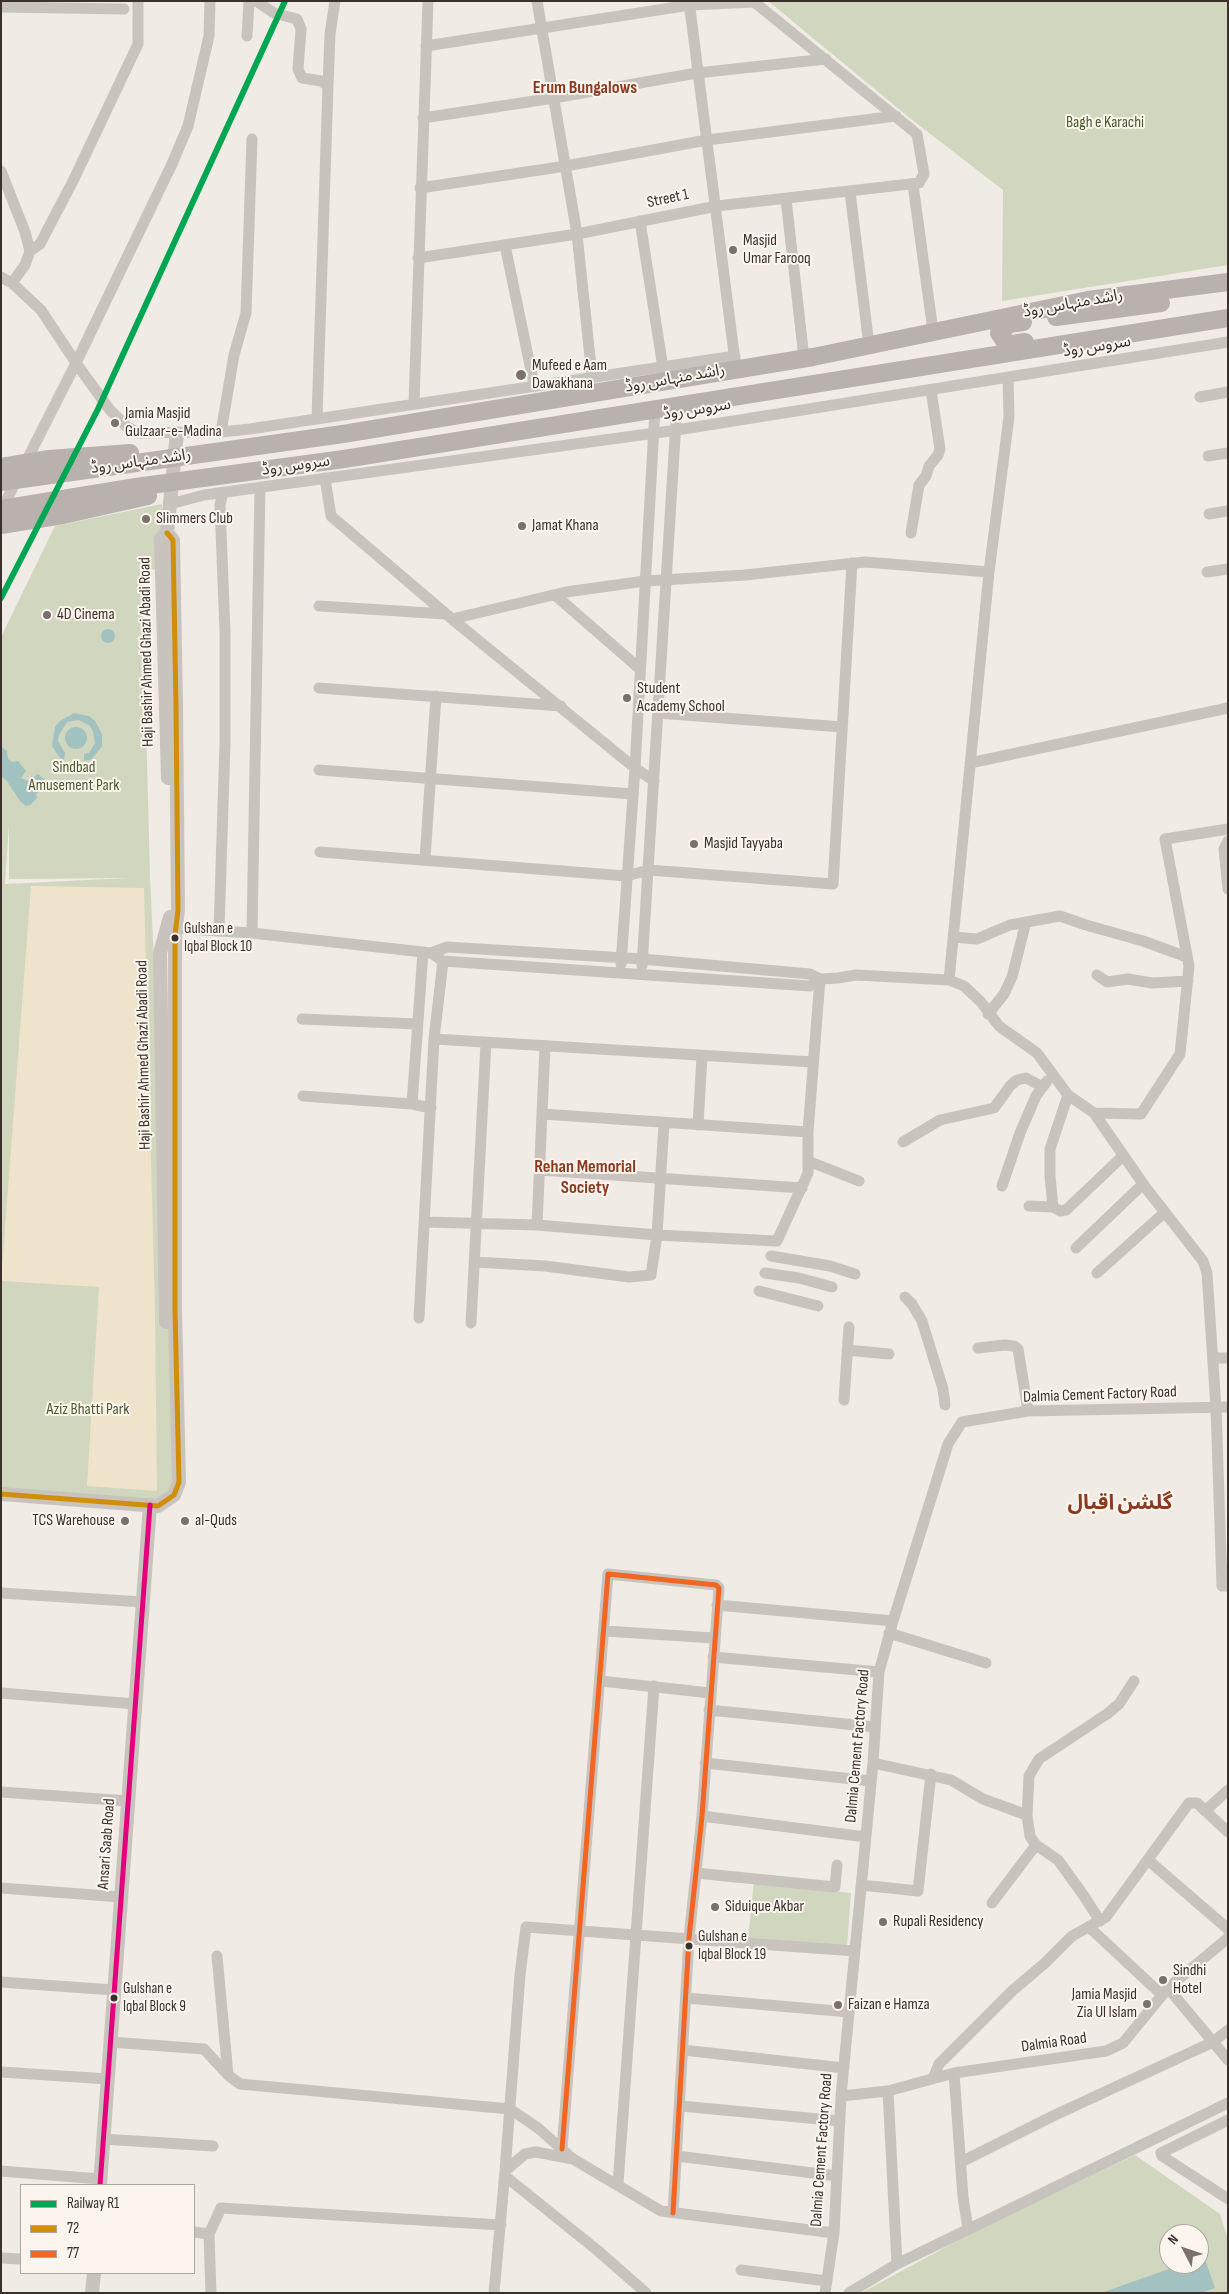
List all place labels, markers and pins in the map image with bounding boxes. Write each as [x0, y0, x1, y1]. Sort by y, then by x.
place label: Masjid Umar Farooq [743, 231, 811, 269]
marker: Masjid Umar Farooq [727, 244, 739, 256]
place label: Mufeed e Aam Dawakhana [532, 356, 607, 394]
marker: Mufeed e Aam Dawakhana [514, 368, 528, 382]
place label: Jamia Masjid Gulzaar-e-Madina [125, 404, 222, 442]
marker: Jamia Masjid Gulzaar-e-Madina [109, 417, 121, 429]
place label: Slimmers Club [156, 509, 233, 529]
marker: Slimmers Club [140, 513, 152, 525]
place label: Jamat Khana [532, 516, 599, 536]
marker: Jamat Khana [516, 520, 528, 532]
place label: 4D Cinema [57, 605, 115, 625]
marker: 4D Cinema [41, 609, 53, 621]
place label: Student Academy School [637, 679, 725, 717]
marker: Student Academy School [621, 692, 633, 704]
place label: Masjid Tayyaba [704, 834, 783, 854]
marker: Masjid Tayyaba [688, 838, 700, 850]
place label: Gulshan e Iqbal Block 10 [184, 920, 252, 955]
marker: Gulshan e Iqbal Block 10 [170, 933, 180, 943]
place label: TCS Warehouse [32, 1511, 115, 1531]
place label: al-Quds [195, 1511, 237, 1531]
marker: TCS Warehouse [119, 1515, 131, 1527]
marker: al-Quds [179, 1515, 191, 1527]
place label: Siduique Akbar [725, 1897, 804, 1917]
marker: Siduique Akbar [709, 1901, 721, 1913]
place label: Rupali Residency [893, 1912, 983, 1932]
marker: Rupali Residency [877, 1916, 889, 1928]
place label: Gulshan e Iqbal Block 19 [698, 1928, 766, 1963]
marker: Gulshan e Iqbal Block 19 [684, 1941, 694, 1951]
place label: Sindhi Hotel [1173, 1961, 1206, 1999]
marker: Sindhi Hotel [1157, 1974, 1169, 1986]
place label: Gulshan e Iqbal Block 9 [123, 1980, 186, 2015]
place label: Jamia Masjid Zia Ul Islam [1072, 1985, 1137, 2023]
marker: Gulshan e Iqbal Block 9 [109, 1993, 119, 2003]
place label: Faizan e Hamza [848, 1995, 930, 2015]
marker: Jamia Masjid Zia Ul Islam [1141, 1998, 1153, 2010]
marker: Faizan e Hamza [832, 1999, 844, 2011]

